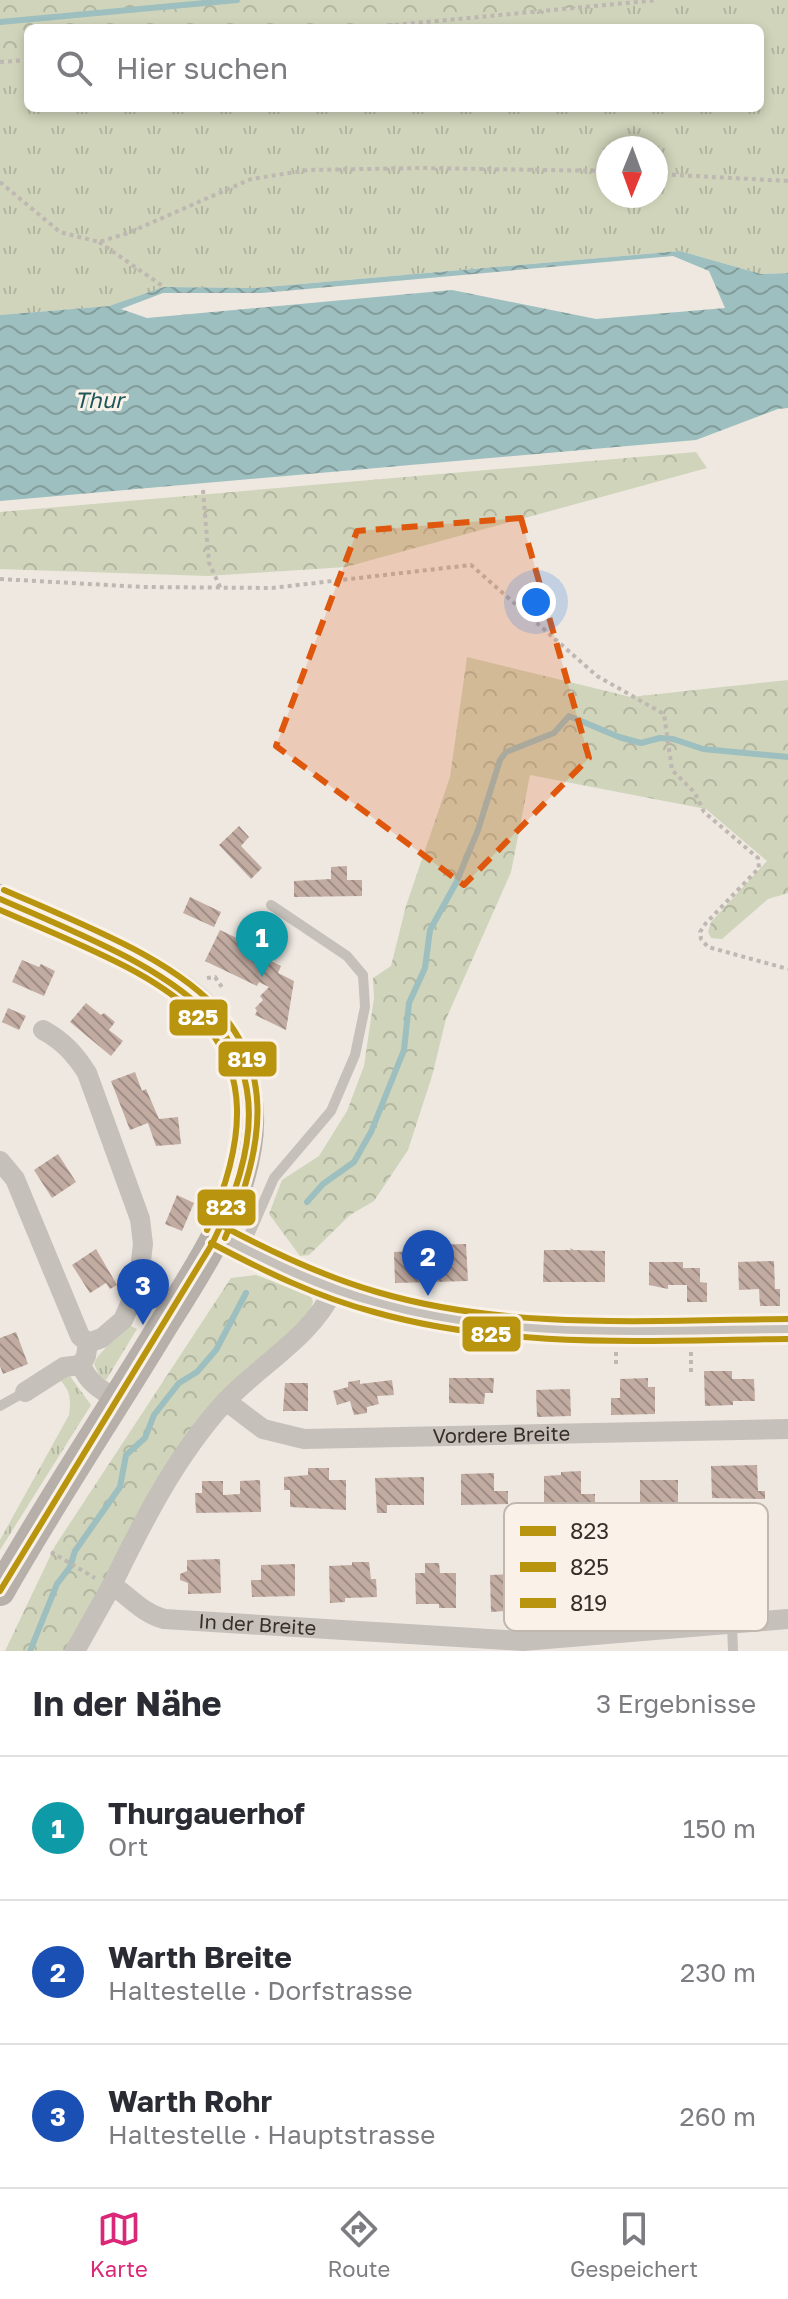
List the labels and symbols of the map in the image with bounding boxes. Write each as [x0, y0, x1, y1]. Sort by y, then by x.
north arrow [596, 136, 668, 208]
water label: Thur [74, 386, 127, 413]
your location [516, 582, 556, 622]
pin: 1 [236, 911, 288, 977]
line badge: 825 [168, 998, 229, 1037]
text: 825 [178, 1003, 218, 1030]
line badge: 819 [217, 1040, 278, 1078]
text: 819 [227, 1045, 267, 1072]
line badge: 823 [196, 1188, 257, 1227]
text: 823 [206, 1193, 246, 1220]
pin: 2 [402, 1230, 454, 1296]
pin: 3 [117, 1259, 169, 1325]
line badge: 825 [461, 1315, 522, 1353]
text: 825 [471, 1320, 511, 1347]
street label: Vordere Breite [432, 1421, 570, 1447]
legend [504, 1503, 768, 1631]
text: 823 [570, 1517, 609, 1544]
text: 825 [570, 1553, 609, 1580]
text: 819 [570, 1589, 607, 1616]
street label: In der Breite [198, 1608, 317, 1639]

